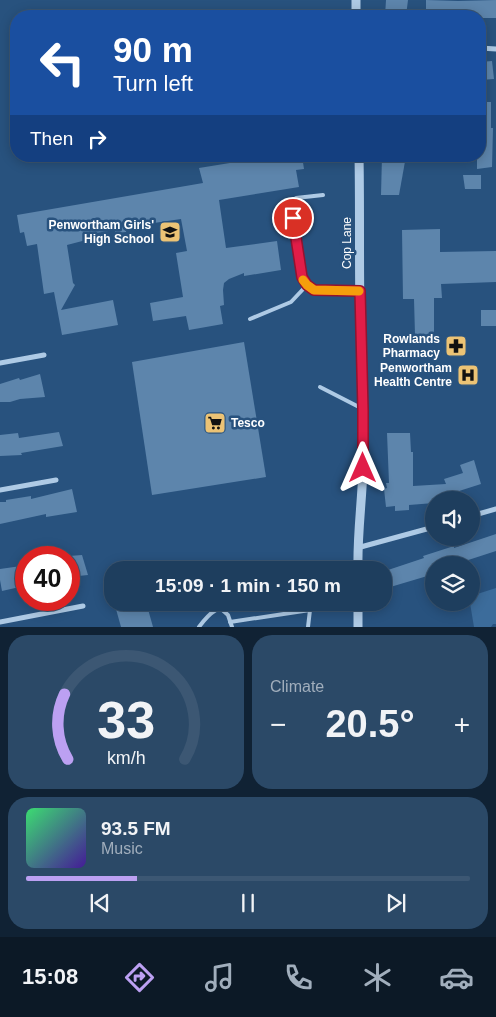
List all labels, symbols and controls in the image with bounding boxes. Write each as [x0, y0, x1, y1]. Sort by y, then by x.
icon: left [30, 30, 95, 95]
text: 90 m [113, 30, 193, 69]
text: Turn left [113, 71, 193, 96]
icon: right [83, 125, 111, 153]
text: Then [30, 128, 73, 149]
pin [272, 197, 314, 239]
icon: arrive [279, 204, 307, 232]
street label: Cop Lane [340, 217, 354, 269]
place label: Penwortham Girls' High School [48, 218, 154, 246]
school or university icon: Penwortham Girls' High School [158, 220, 182, 244]
place label: Rowlands Pharmacy [383, 332, 440, 360]
pharmacy icon: Rowlands Pharmacy [444, 334, 468, 358]
place label: Penwortham Health Centre [374, 361, 452, 389]
hospital icon: Penwortham Health Centre [456, 363, 480, 387]
supermarket icon: Tesco [203, 411, 227, 435]
place label: Tesco [231, 416, 265, 430]
position arrow [336, 441, 388, 493]
map controls [425, 491, 480, 611]
button: sound [425, 491, 480, 546]
speed limit sign: 40 [15, 546, 80, 611]
button: layers [425, 556, 480, 611]
text: 15:09 · 1 min · 150 m [155, 575, 341, 596]
text: Climate [270, 678, 324, 695]
text: 33 [97, 691, 155, 749]
text: 20.5° [325, 703, 415, 745]
text: − [270, 709, 286, 740]
text: + [454, 709, 470, 740]
text: km/h [107, 748, 145, 768]
text: 93.5 FM [101, 818, 171, 839]
text: Music [101, 840, 143, 857]
icon: previous [86, 889, 114, 917]
icon: pause [234, 889, 262, 917]
icon: next [382, 889, 410, 917]
icon: directions [122, 960, 157, 995]
icon: music [202, 960, 237, 995]
icon: phone [281, 960, 316, 995]
icon: climate [360, 960, 395, 995]
icon: car [439, 960, 474, 995]
text: 15:08 [22, 964, 78, 989]

